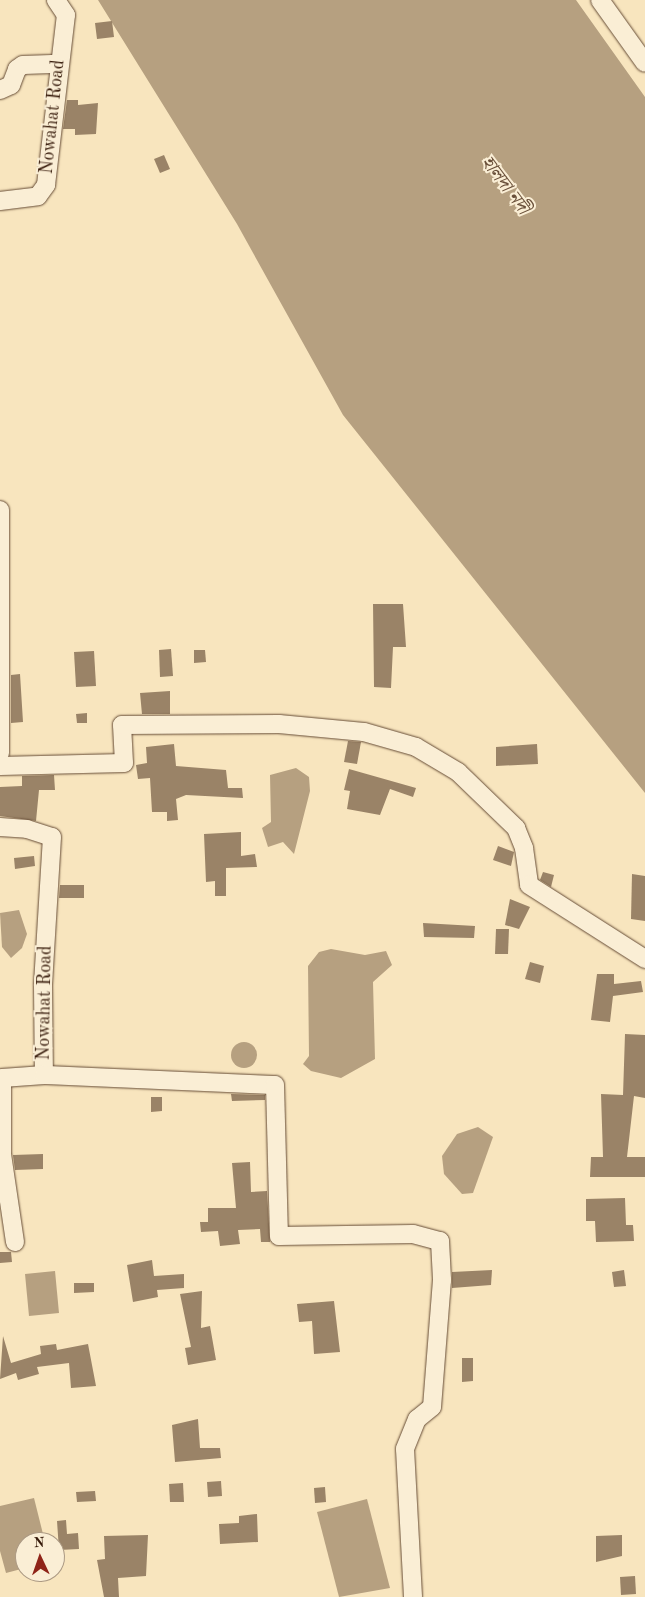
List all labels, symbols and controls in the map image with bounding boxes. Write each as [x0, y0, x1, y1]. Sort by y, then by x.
street label: Nowahat Road [36, 59, 70, 175]
water label: হালদা নদী [475, 153, 533, 219]
street label: Nowahat Road [33, 945, 57, 1061]
north arrow [15, 1532, 65, 1582]
text: N [34, 1536, 45, 1550]

